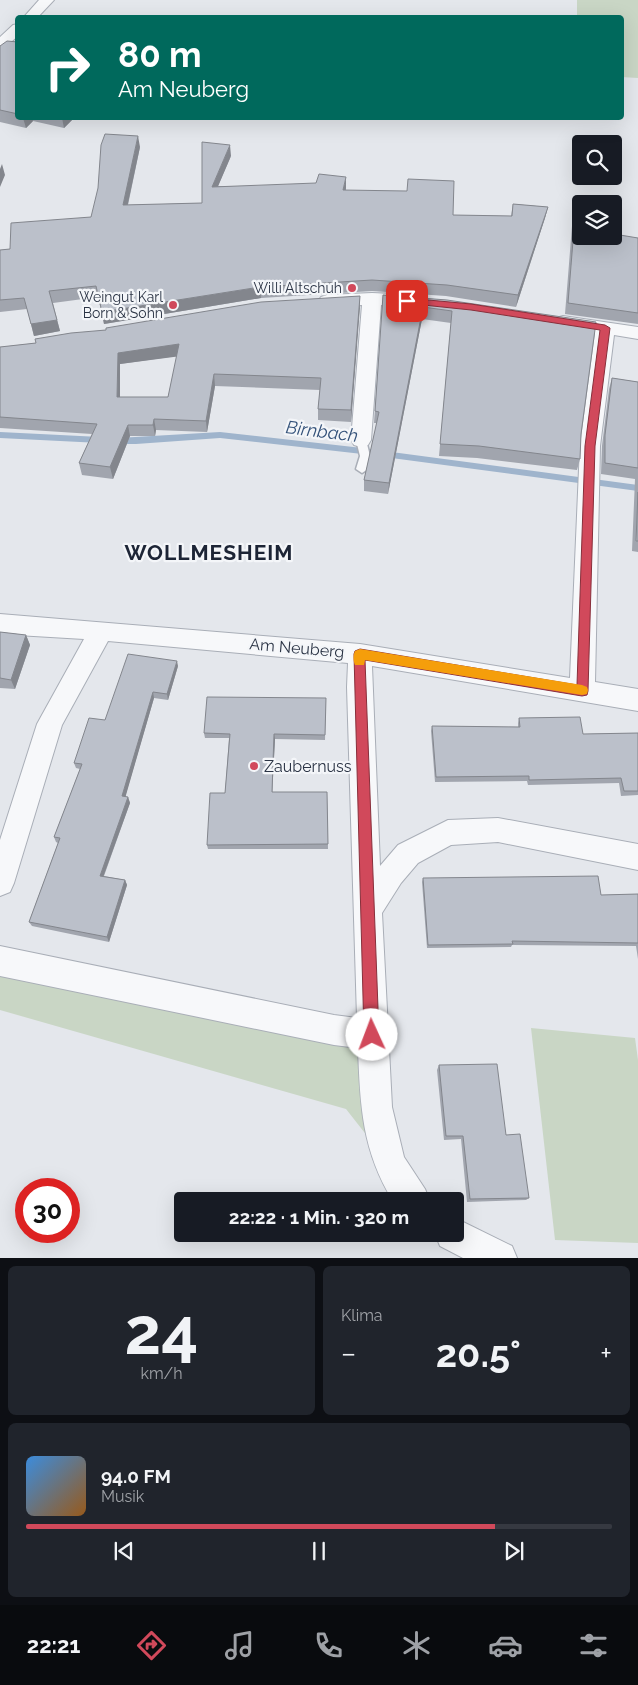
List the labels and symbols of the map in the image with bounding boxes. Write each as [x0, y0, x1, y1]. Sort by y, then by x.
place label: Willi Altschuh [253, 280, 342, 296]
pin [386, 280, 428, 322]
marker: Willi Altschuh [346, 282, 358, 294]
place label: Weingut Karl Born & Sohn [79, 289, 163, 321]
marker: Weingut Karl Born & Sohn [167, 299, 179, 311]
water label: Birnbach [285, 416, 359, 446]
district label: WOLLMESHEIM [124, 540, 294, 565]
street label: Am Neuberg [249, 634, 345, 662]
place label: Zaubernuss [264, 757, 352, 776]
marker: Zaubernuss [248, 760, 260, 772]
position arrow [345, 1008, 397, 1060]
speed limit sign: 30 [15, 1178, 80, 1243]

